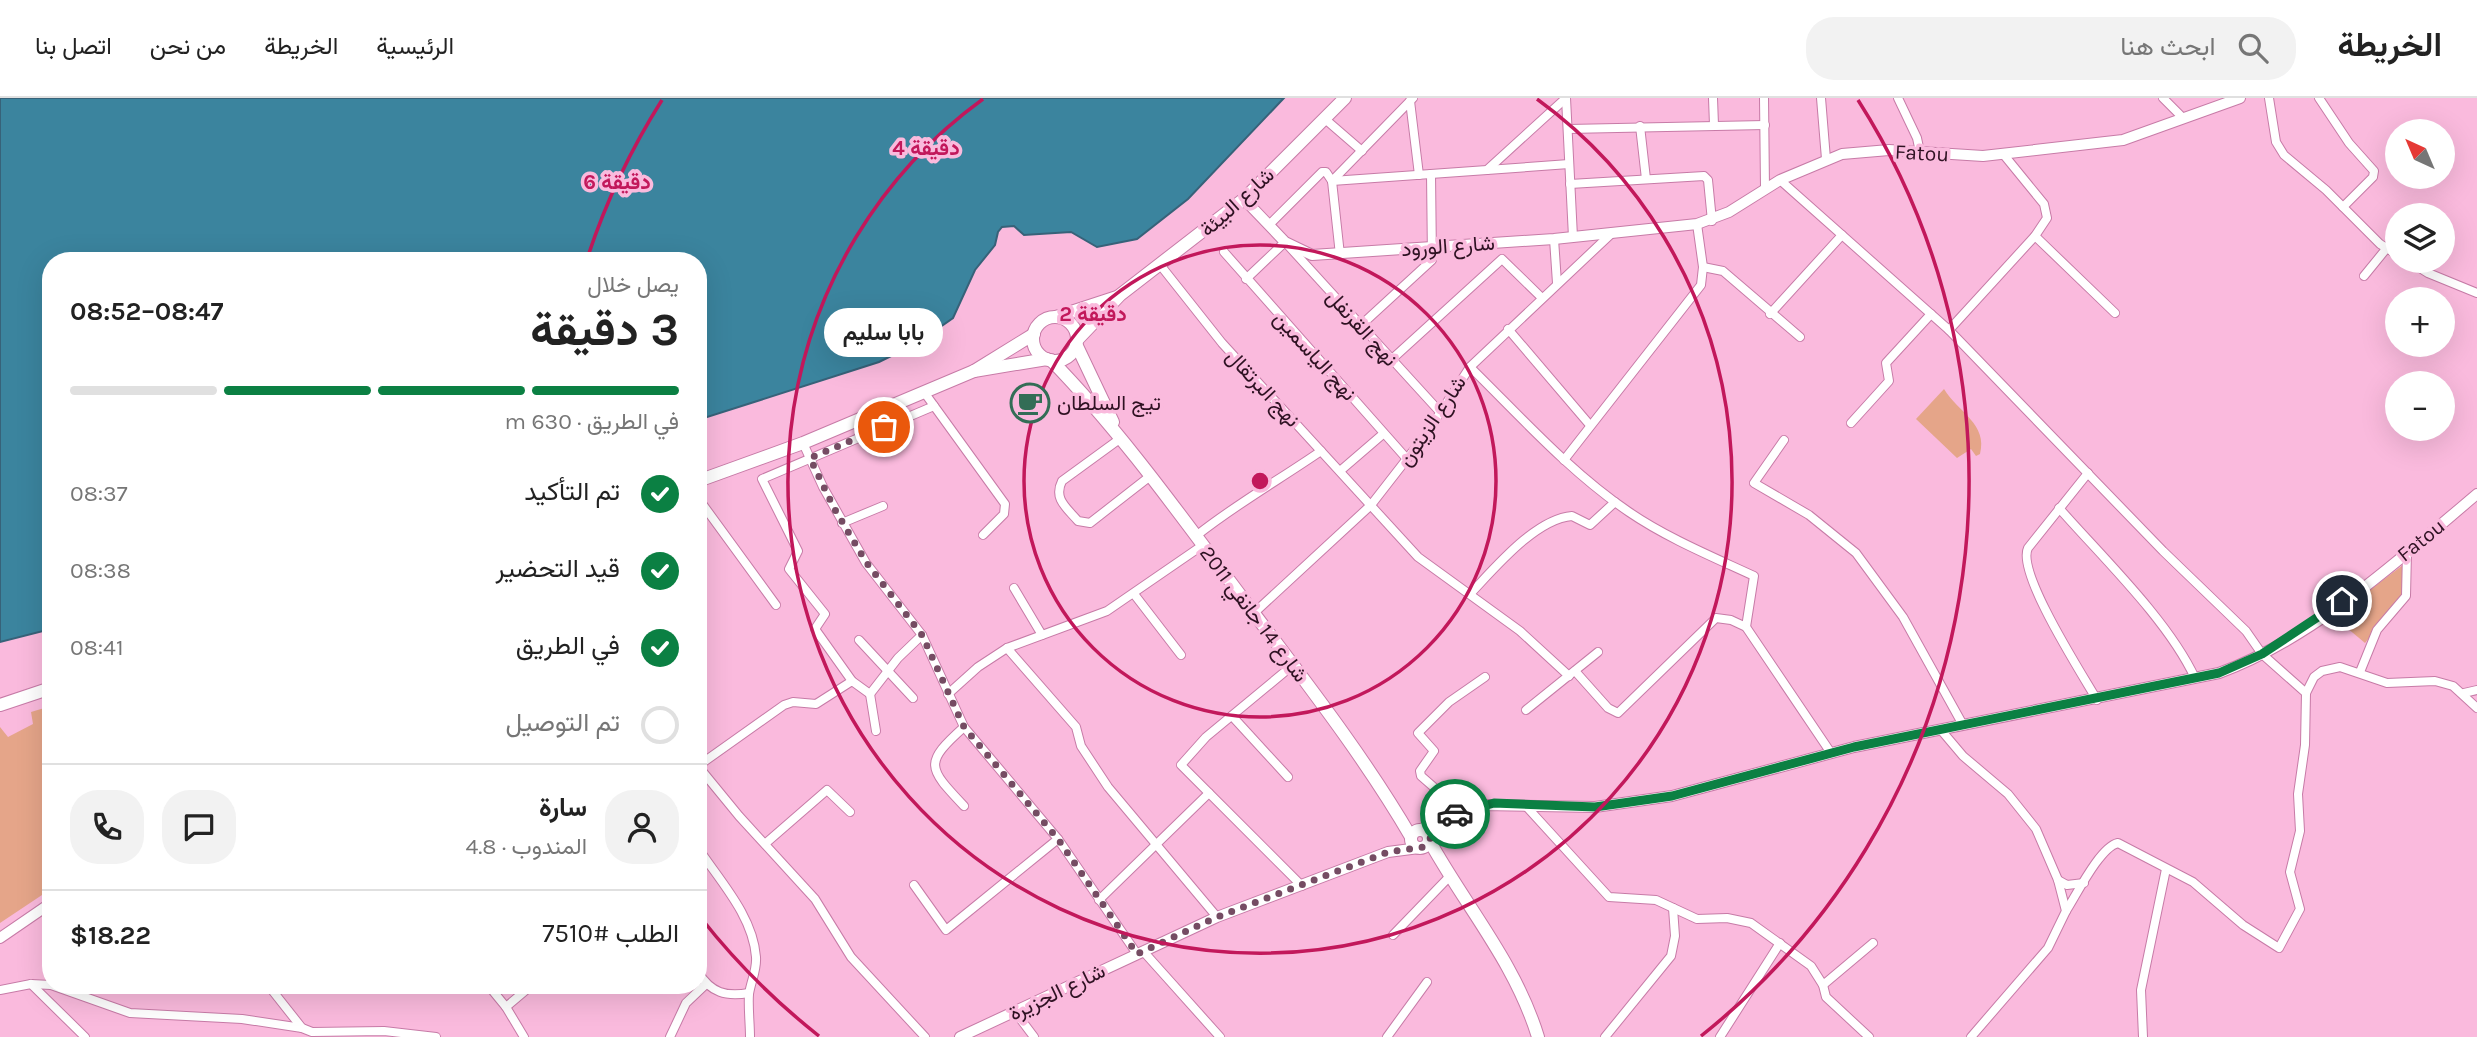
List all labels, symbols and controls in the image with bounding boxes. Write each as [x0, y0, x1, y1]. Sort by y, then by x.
search box [1806, 17, 2296, 80]
text: الخريطة [2338, 26, 2442, 64]
icon: search [2234, 29, 2272, 67]
text: ابحث هنا [2120, 31, 2216, 62]
text: اتصل بنا [35, 32, 112, 60]
text: من نحن [150, 32, 226, 60]
text: الخريطة [264, 32, 338, 60]
text: الرئيسية [376, 32, 454, 60]
north arrow [2385, 119, 2455, 189]
map controls [2385, 119, 2455, 441]
text: 4 دقيقة [892, 136, 960, 160]
street label: Fatou [1894, 140, 1950, 166]
street label: شارع البيئة [1195, 162, 1280, 243]
text: 6 دقيقة [583, 170, 651, 194]
button: layers [2385, 203, 2455, 273]
street label: شارع الورود [1400, 231, 1496, 263]
text: يصل خلال [587, 271, 679, 298]
street label: نهج القرنفل [1320, 285, 1403, 372]
button: + [2385, 287, 2455, 357]
text: 08:47–08:52 [70, 296, 223, 327]
text: 2 دقيقة [1059, 302, 1127, 326]
text: 3 دقيقة [530, 303, 679, 357]
street label: نهج الياسمين [1267, 306, 1361, 407]
callout: بابا سليم [824, 308, 944, 357]
text: بابا سليم [843, 319, 924, 346]
street label: نهج البرتقال [1220, 344, 1305, 433]
street label: شارع الزيتون [1393, 371, 1473, 472]
button: − [2385, 371, 2455, 441]
cafe icon: تيج السلطان [1009, 382, 1051, 424]
place label: تيج السلطان [1057, 391, 1161, 417]
pin [854, 397, 914, 457]
text: في الطريق · 630 m [504, 408, 679, 435]
icon: bag [865, 408, 903, 446]
centre of rings [1248, 469, 1272, 493]
icon: check [641, 475, 679, 513]
text: تم التأكيد [524, 476, 620, 507]
text: 08:37 [70, 480, 127, 507]
street label: Fatou [2392, 514, 2450, 566]
street label: شارع 14 جانفي 2011 [1191, 541, 1313, 690]
icon: check [641, 552, 679, 590]
text: قيد التحضير [495, 553, 620, 584]
text: 08:38 [70, 557, 131, 584]
pin [2312, 571, 2372, 631]
icon: home [2323, 582, 2361, 620]
icon: check [641, 629, 679, 667]
text: في الطريق [516, 630, 620, 661]
text: 08:41 [70, 634, 124, 661]
text: تم التوصيل [505, 707, 620, 738]
courier [1420, 779, 1490, 849]
button: phone [70, 790, 144, 864]
button: chat [162, 790, 236, 864]
button: person [605, 790, 679, 864]
text: سارة [539, 792, 587, 823]
icon: car [1436, 795, 1474, 833]
text: المندوب · 4.8 [465, 833, 587, 860]
text: الطلب #7510 [542, 918, 679, 949]
text: $18.22 [70, 920, 151, 951]
street label: شارع الجزيرة [1005, 958, 1110, 1027]

